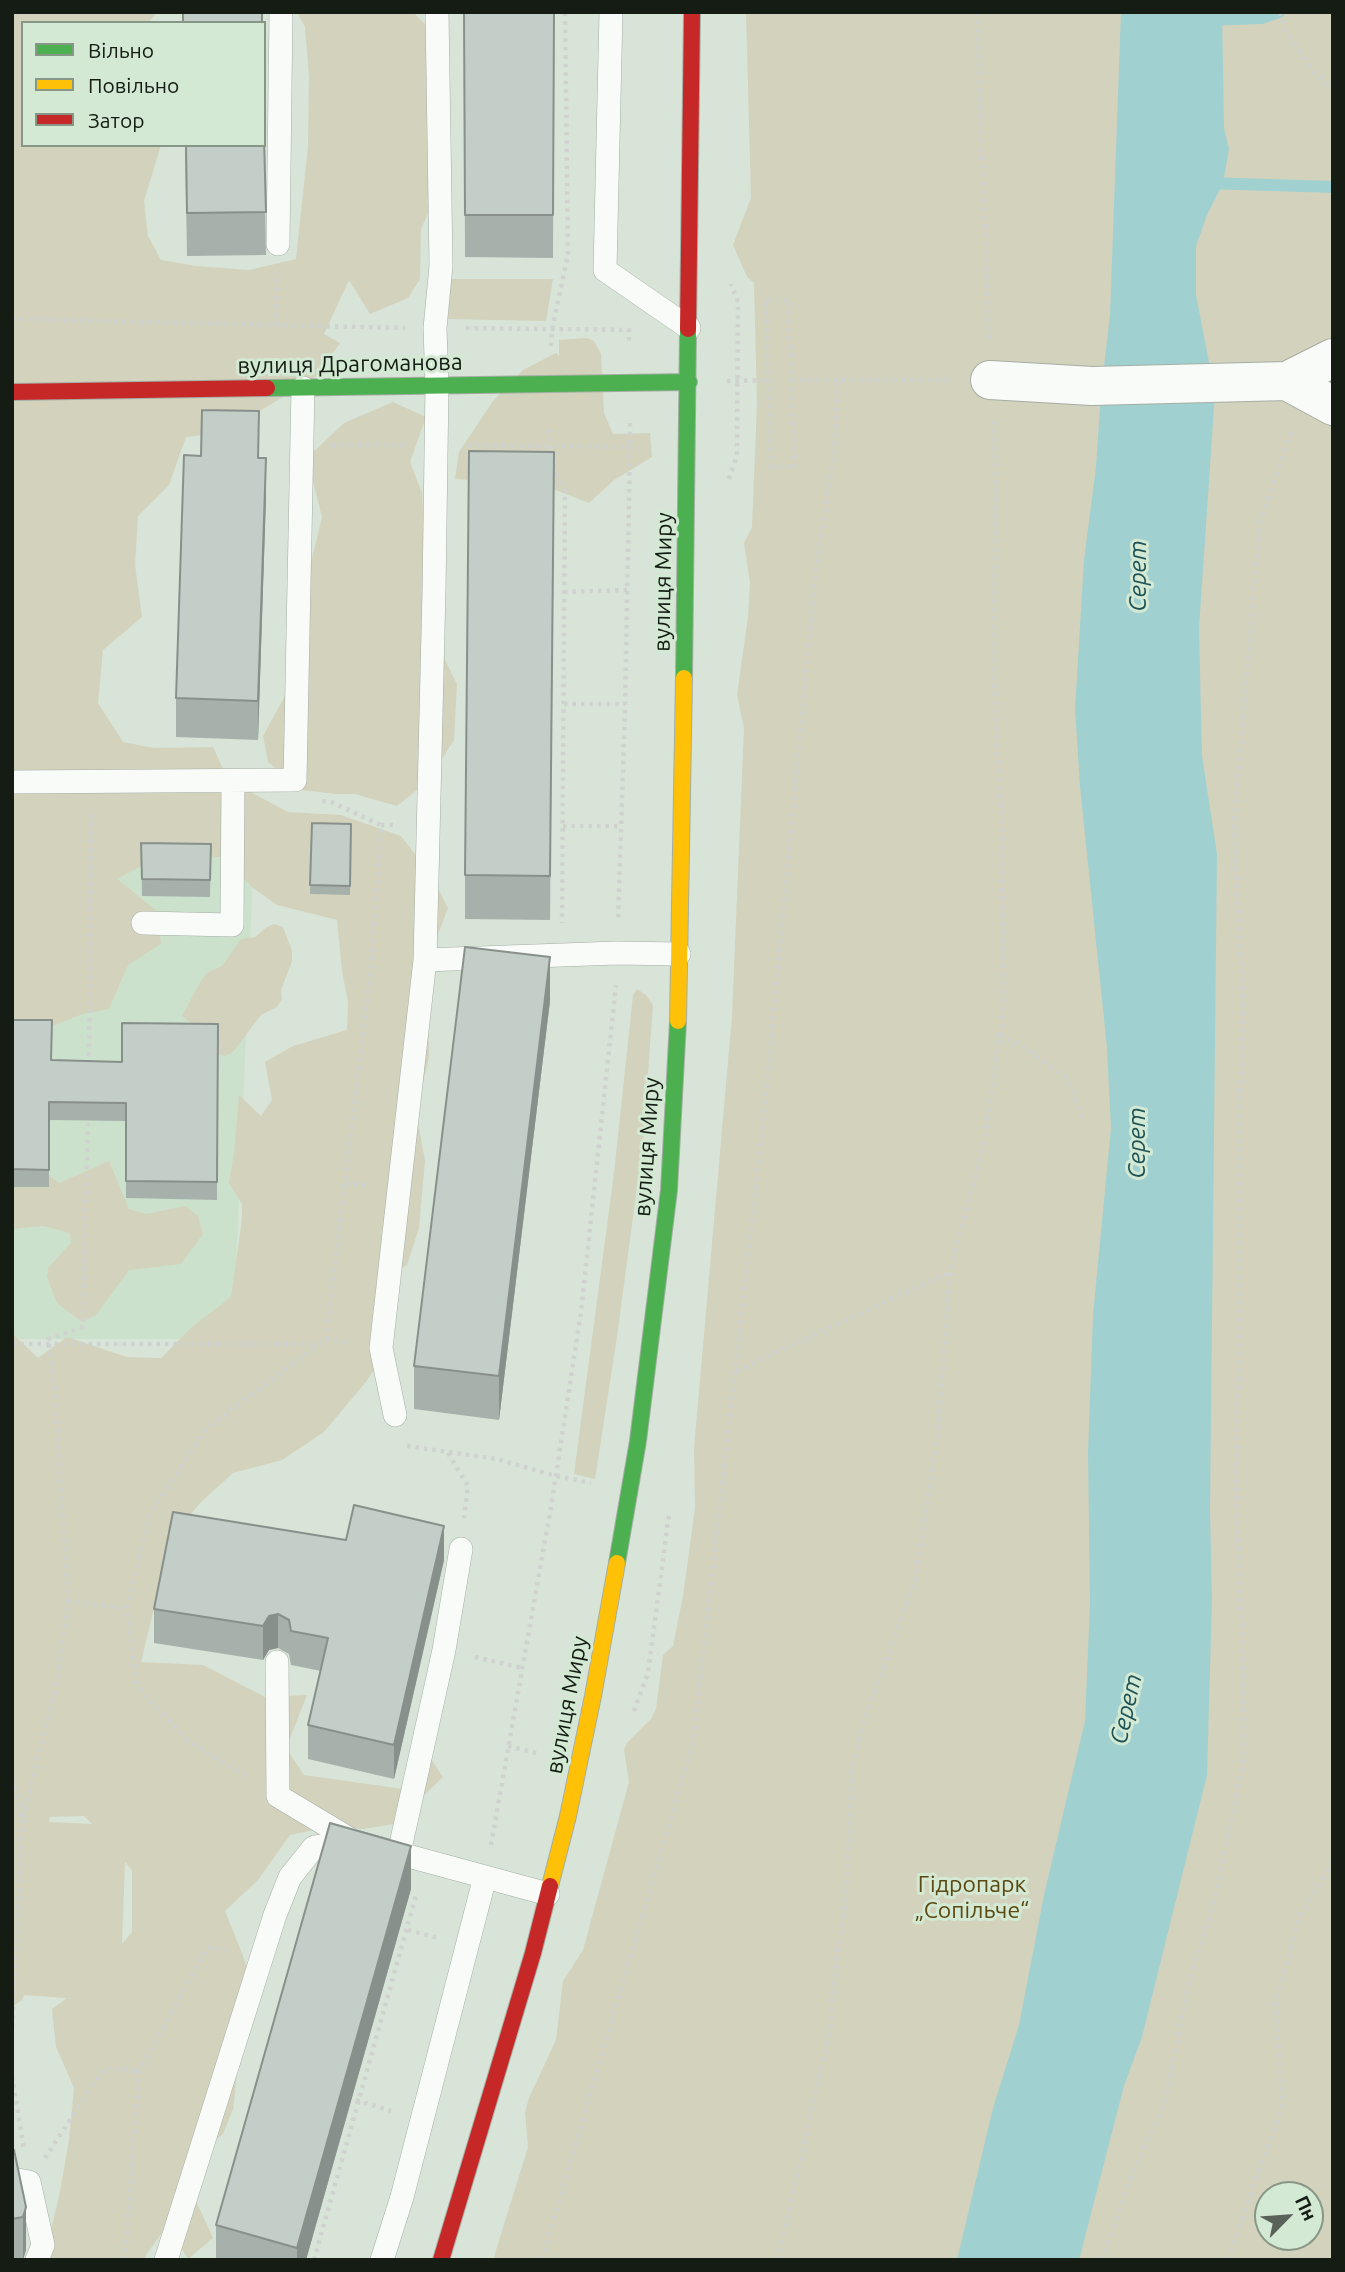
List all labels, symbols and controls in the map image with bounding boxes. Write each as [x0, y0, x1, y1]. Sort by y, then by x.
legend [21, 21, 266, 147]
text: Вільно [88, 38, 154, 62]
text: Повільно [88, 73, 179, 97]
text: Затор [88, 108, 144, 132]
street label: вулиця Драгоманова [237, 348, 463, 380]
street label: вулиця Миру [648, 512, 678, 652]
water label: Серет [1124, 540, 1152, 612]
street label: вулиця Миру [628, 1076, 666, 1218]
water label: Серет [1123, 1107, 1151, 1179]
street label: вулиця Миру [540, 1634, 594, 1776]
water label: Серет [1104, 1671, 1148, 1747]
park label: Гідропарк „Сопільче“ [915, 1870, 1029, 1924]
north arrow [1254, 2181, 1324, 2251]
text: Пн [1291, 2192, 1321, 2224]

